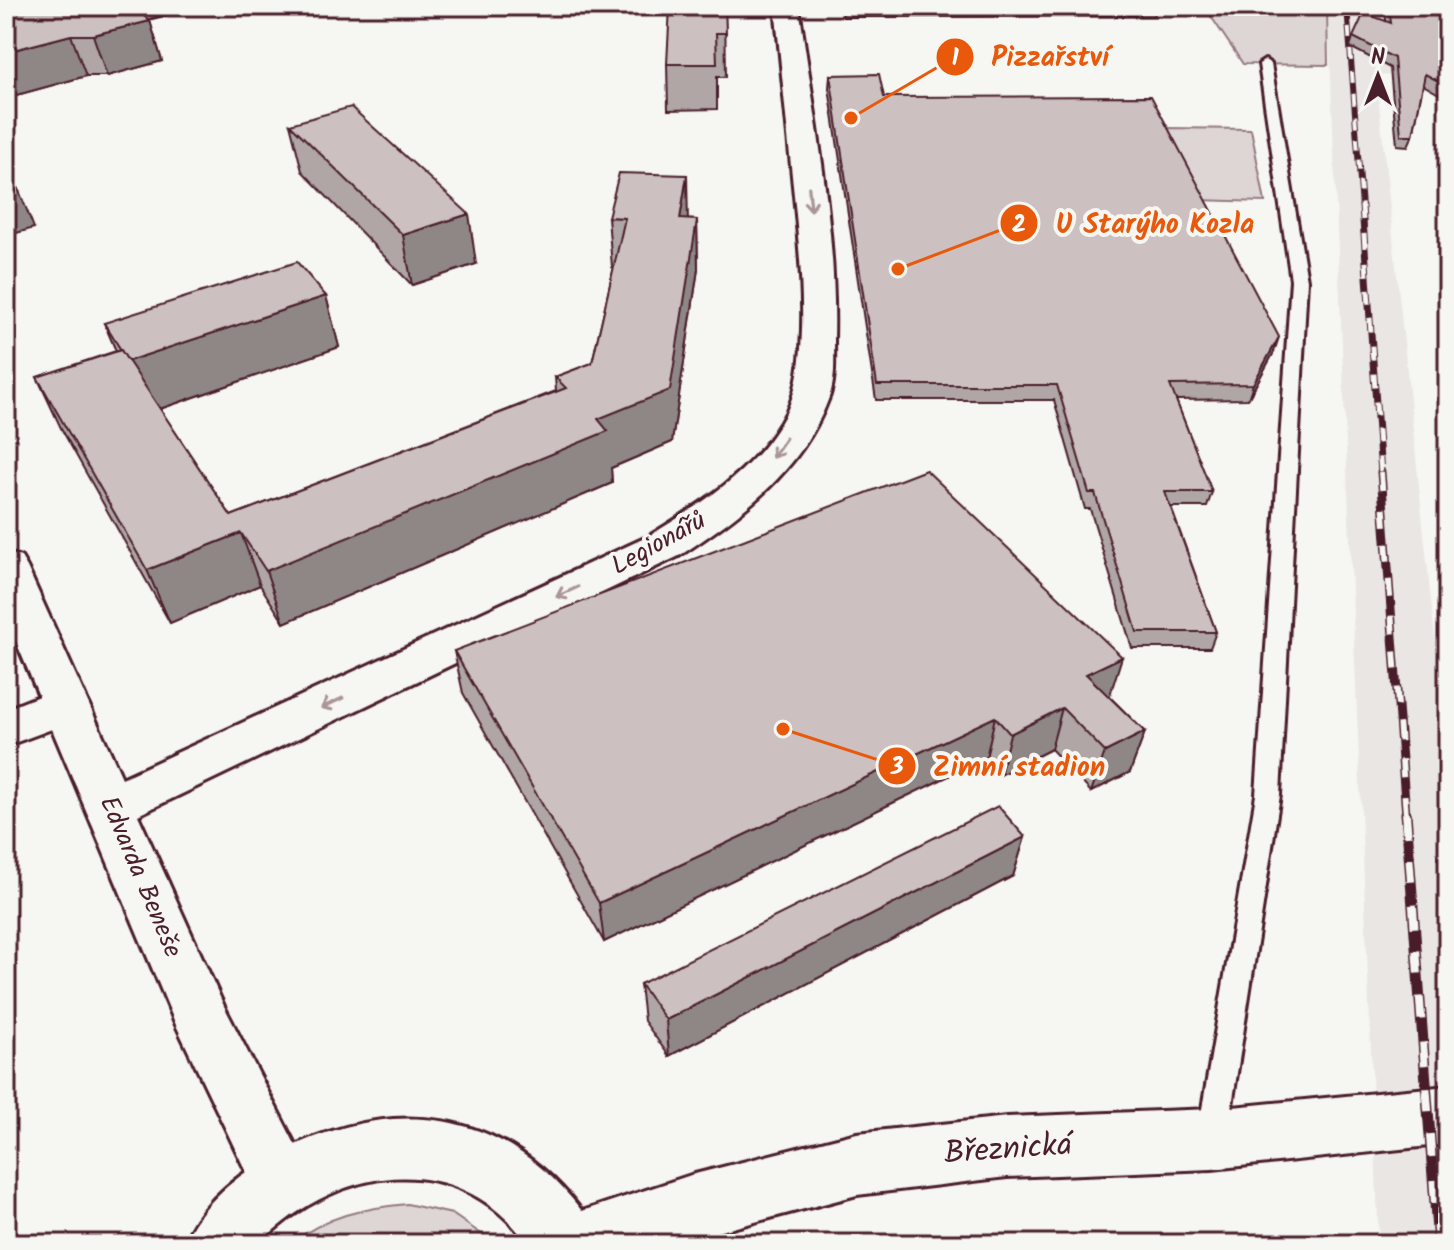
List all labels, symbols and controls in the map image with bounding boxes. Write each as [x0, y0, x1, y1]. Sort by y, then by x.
callout: Pizzařství [935, 31, 1125, 83]
text: Pizzařství [991, 36, 1114, 81]
north arrow [1338, 36, 1418, 116]
text: 1 [951, 39, 959, 78]
text: N [1371, 41, 1385, 76]
one-way arrow [802, 185, 817, 211]
callout: U Starýho Kozla [999, 197, 1270, 249]
text: U Starýho Kozla [1056, 203, 1254, 248]
text: 2 [1012, 206, 1026, 245]
one-way arrow [771, 436, 788, 458]
street label: Legionářů [604, 500, 715, 587]
one-way arrow [556, 585, 580, 600]
one-way arrow [320, 696, 344, 711]
callout: Zimní stadion [877, 740, 1121, 792]
text: Zimní stadion [933, 746, 1105, 791]
text: 3 [889, 748, 904, 787]
street label: Edvarda Beneše [87, 790, 193, 965]
street label: Březnická [942, 1120, 1077, 1180]

